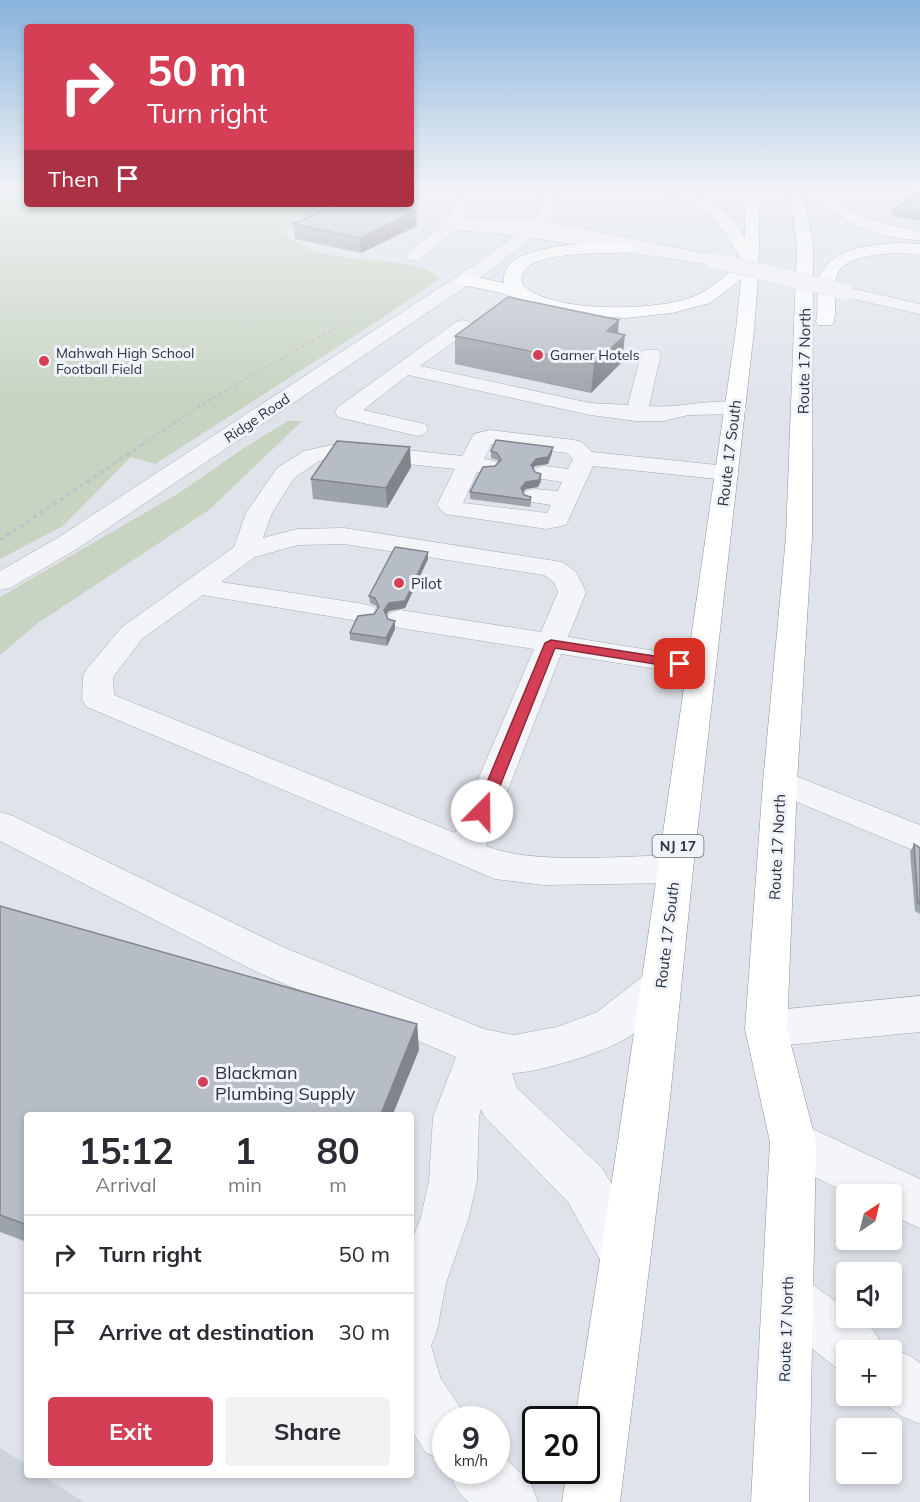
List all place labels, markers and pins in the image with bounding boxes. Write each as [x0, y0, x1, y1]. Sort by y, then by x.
place label: Mahwah High School Football Field [56, 344, 194, 378]
place label: Garner Hotels [550, 346, 640, 364]
marker: Garner Hotels [531, 348, 545, 362]
marker: Mahwah High School Football Field [37, 354, 51, 368]
place label: Pilot [411, 574, 442, 593]
marker: Pilot [392, 576, 406, 590]
pin [654, 638, 705, 689]
place label: Blackman Plumbing Supply [215, 1061, 356, 1105]
marker: Blackman Plumbing Supply [196, 1075, 210, 1089]

